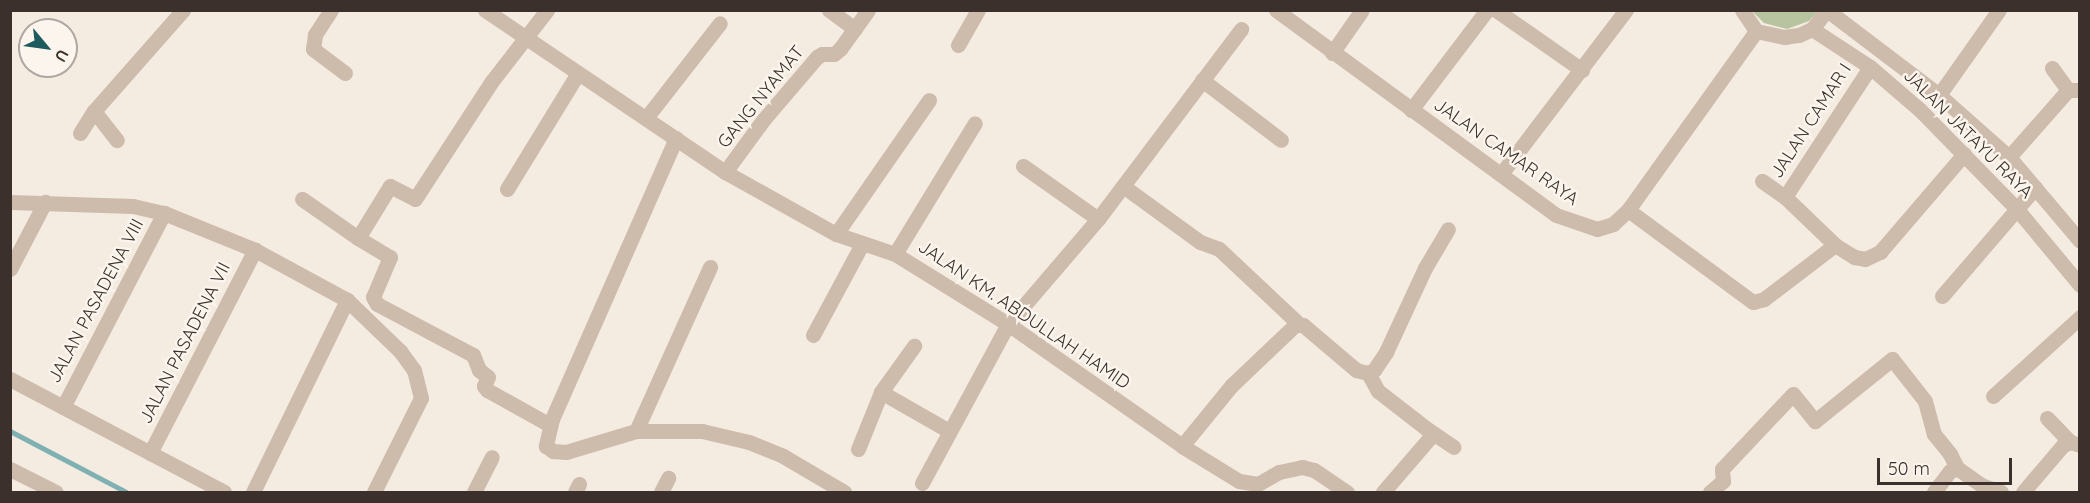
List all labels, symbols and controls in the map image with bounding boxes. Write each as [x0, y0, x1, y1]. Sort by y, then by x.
north arrow [18, 18, 78, 78]
street label: GANG NYAMAT [713, 42, 809, 152]
text: U [51, 46, 73, 66]
street label: JALAN CAMAR I [1766, 60, 1856, 182]
street label: JALAN JATAYU RAYA [1899, 65, 2037, 203]
street label: JALAN CAMAR RAYA [1429, 94, 1583, 210]
street label: JALAN PASADENA VIII [44, 215, 148, 387]
street label: JALAN KM. ABDULLAH HAMID [914, 236, 1134, 394]
street label: JALAN PASADENA VII [135, 259, 235, 427]
scale bar [1880, 446, 2015, 484]
text: 50 m [1888, 457, 1930, 480]

